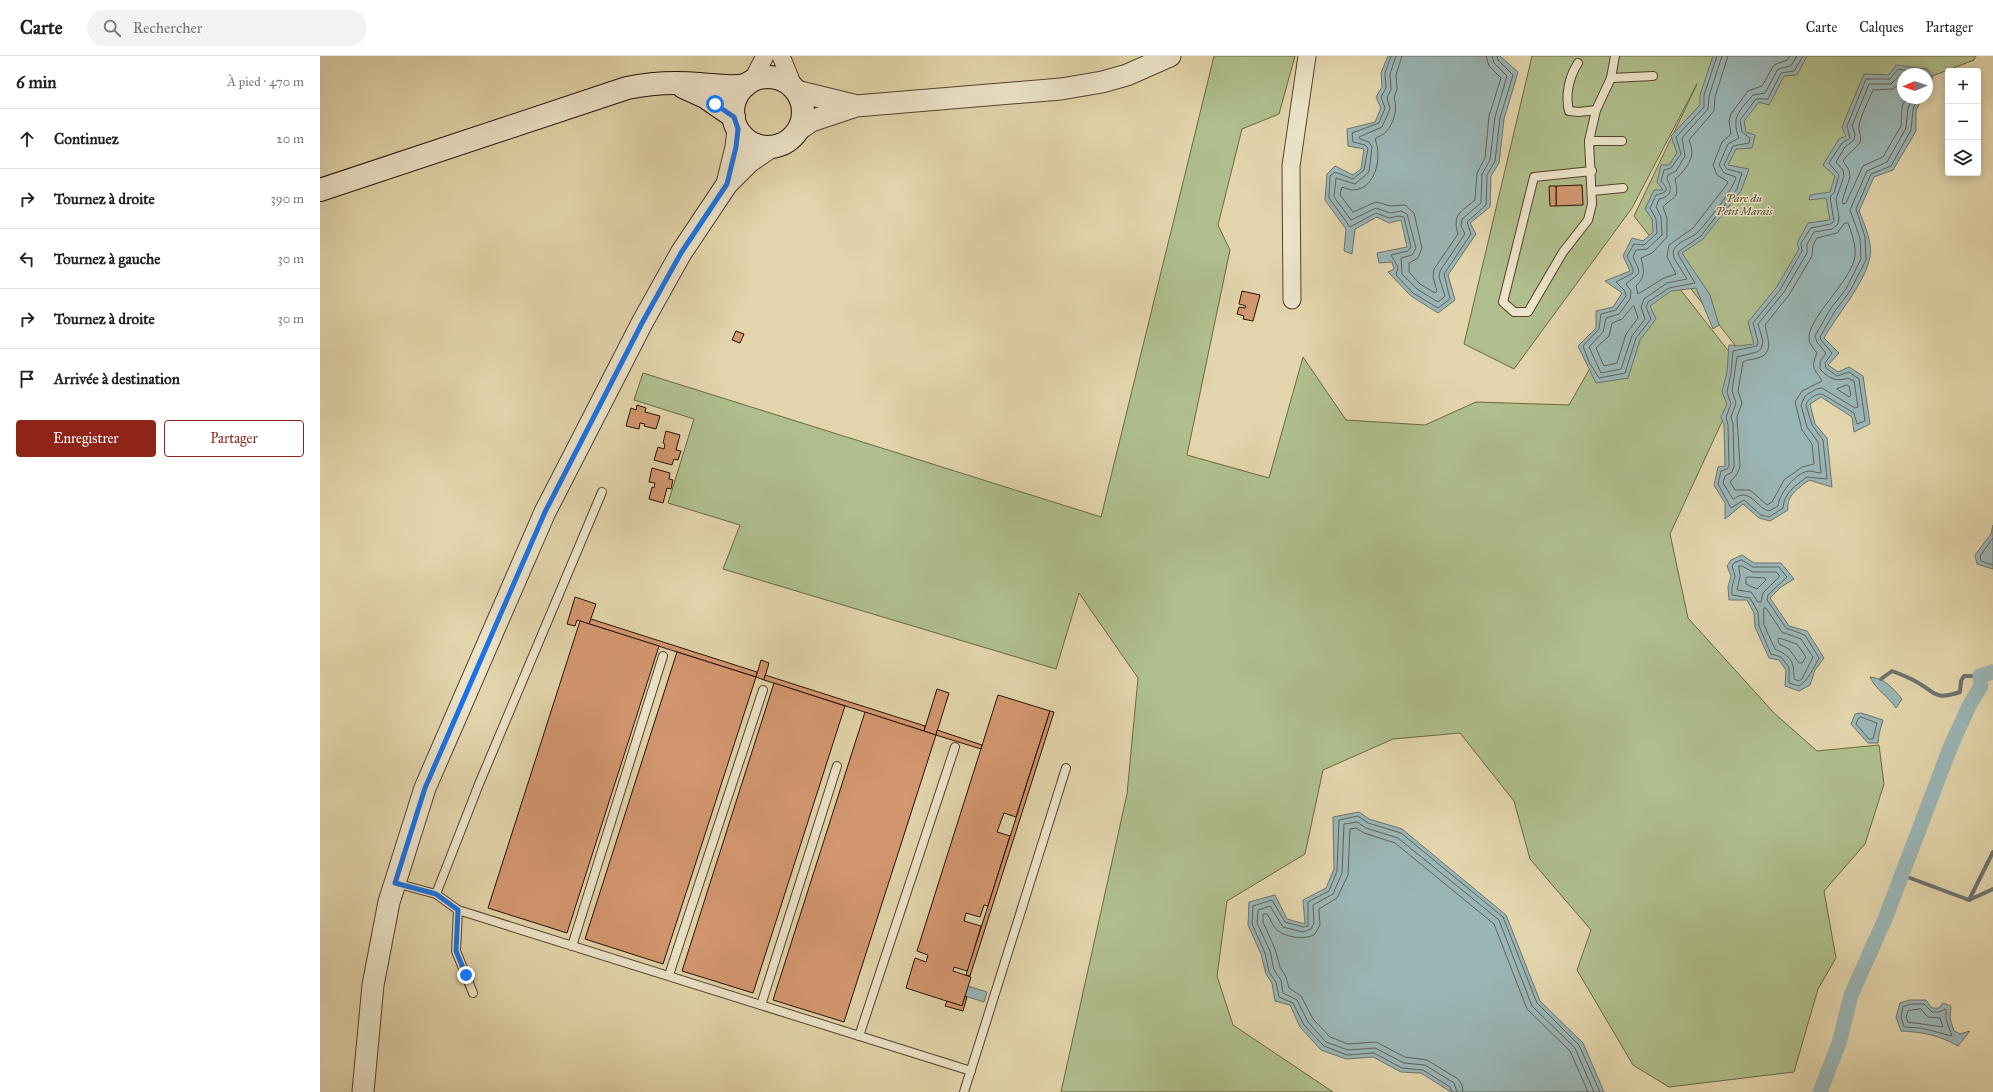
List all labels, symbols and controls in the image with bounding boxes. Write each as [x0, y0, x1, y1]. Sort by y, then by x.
search box [87, 10, 367, 46]
text: Carte [20, 16, 63, 39]
icon: search [101, 17, 123, 39]
text: Rechercher [133, 19, 202, 37]
text: Carte [1806, 19, 1837, 36]
text: Calques [1859, 19, 1904, 36]
text: Partager [1926, 19, 1973, 36]
north arrow [1897, 68, 1933, 104]
map controls [1945, 68, 1981, 176]
button: + [1945, 68, 1981, 104]
text: 6 min [16, 72, 57, 93]
text: À pied · 470 m [227, 74, 304, 90]
route start [706, 95, 724, 113]
button: − [1945, 104, 1981, 140]
icon: ahead [16, 128, 38, 150]
text: Continuez [54, 130, 119, 148]
text: 20 m [276, 131, 304, 147]
button: layers [1945, 140, 1981, 176]
icon: right [16, 188, 38, 210]
text: Tournez à droite [54, 190, 155, 208]
text: 390 m [271, 191, 304, 207]
park label: Parc du Petit Marais [1716, 192, 1773, 218]
icon: left [16, 248, 38, 270]
text: Tournez à gauche [54, 250, 161, 268]
text: 30 m [278, 251, 304, 267]
icon: right [16, 308, 38, 330]
text: Tournez à droite [54, 310, 155, 328]
text: 30 m [278, 311, 304, 327]
icon: arrive [16, 368, 38, 390]
text: Arrivée à destination [54, 370, 180, 388]
button: Enregistrer [16, 420, 156, 457]
button: Partager [164, 420, 304, 457]
route end [457, 966, 475, 984]

